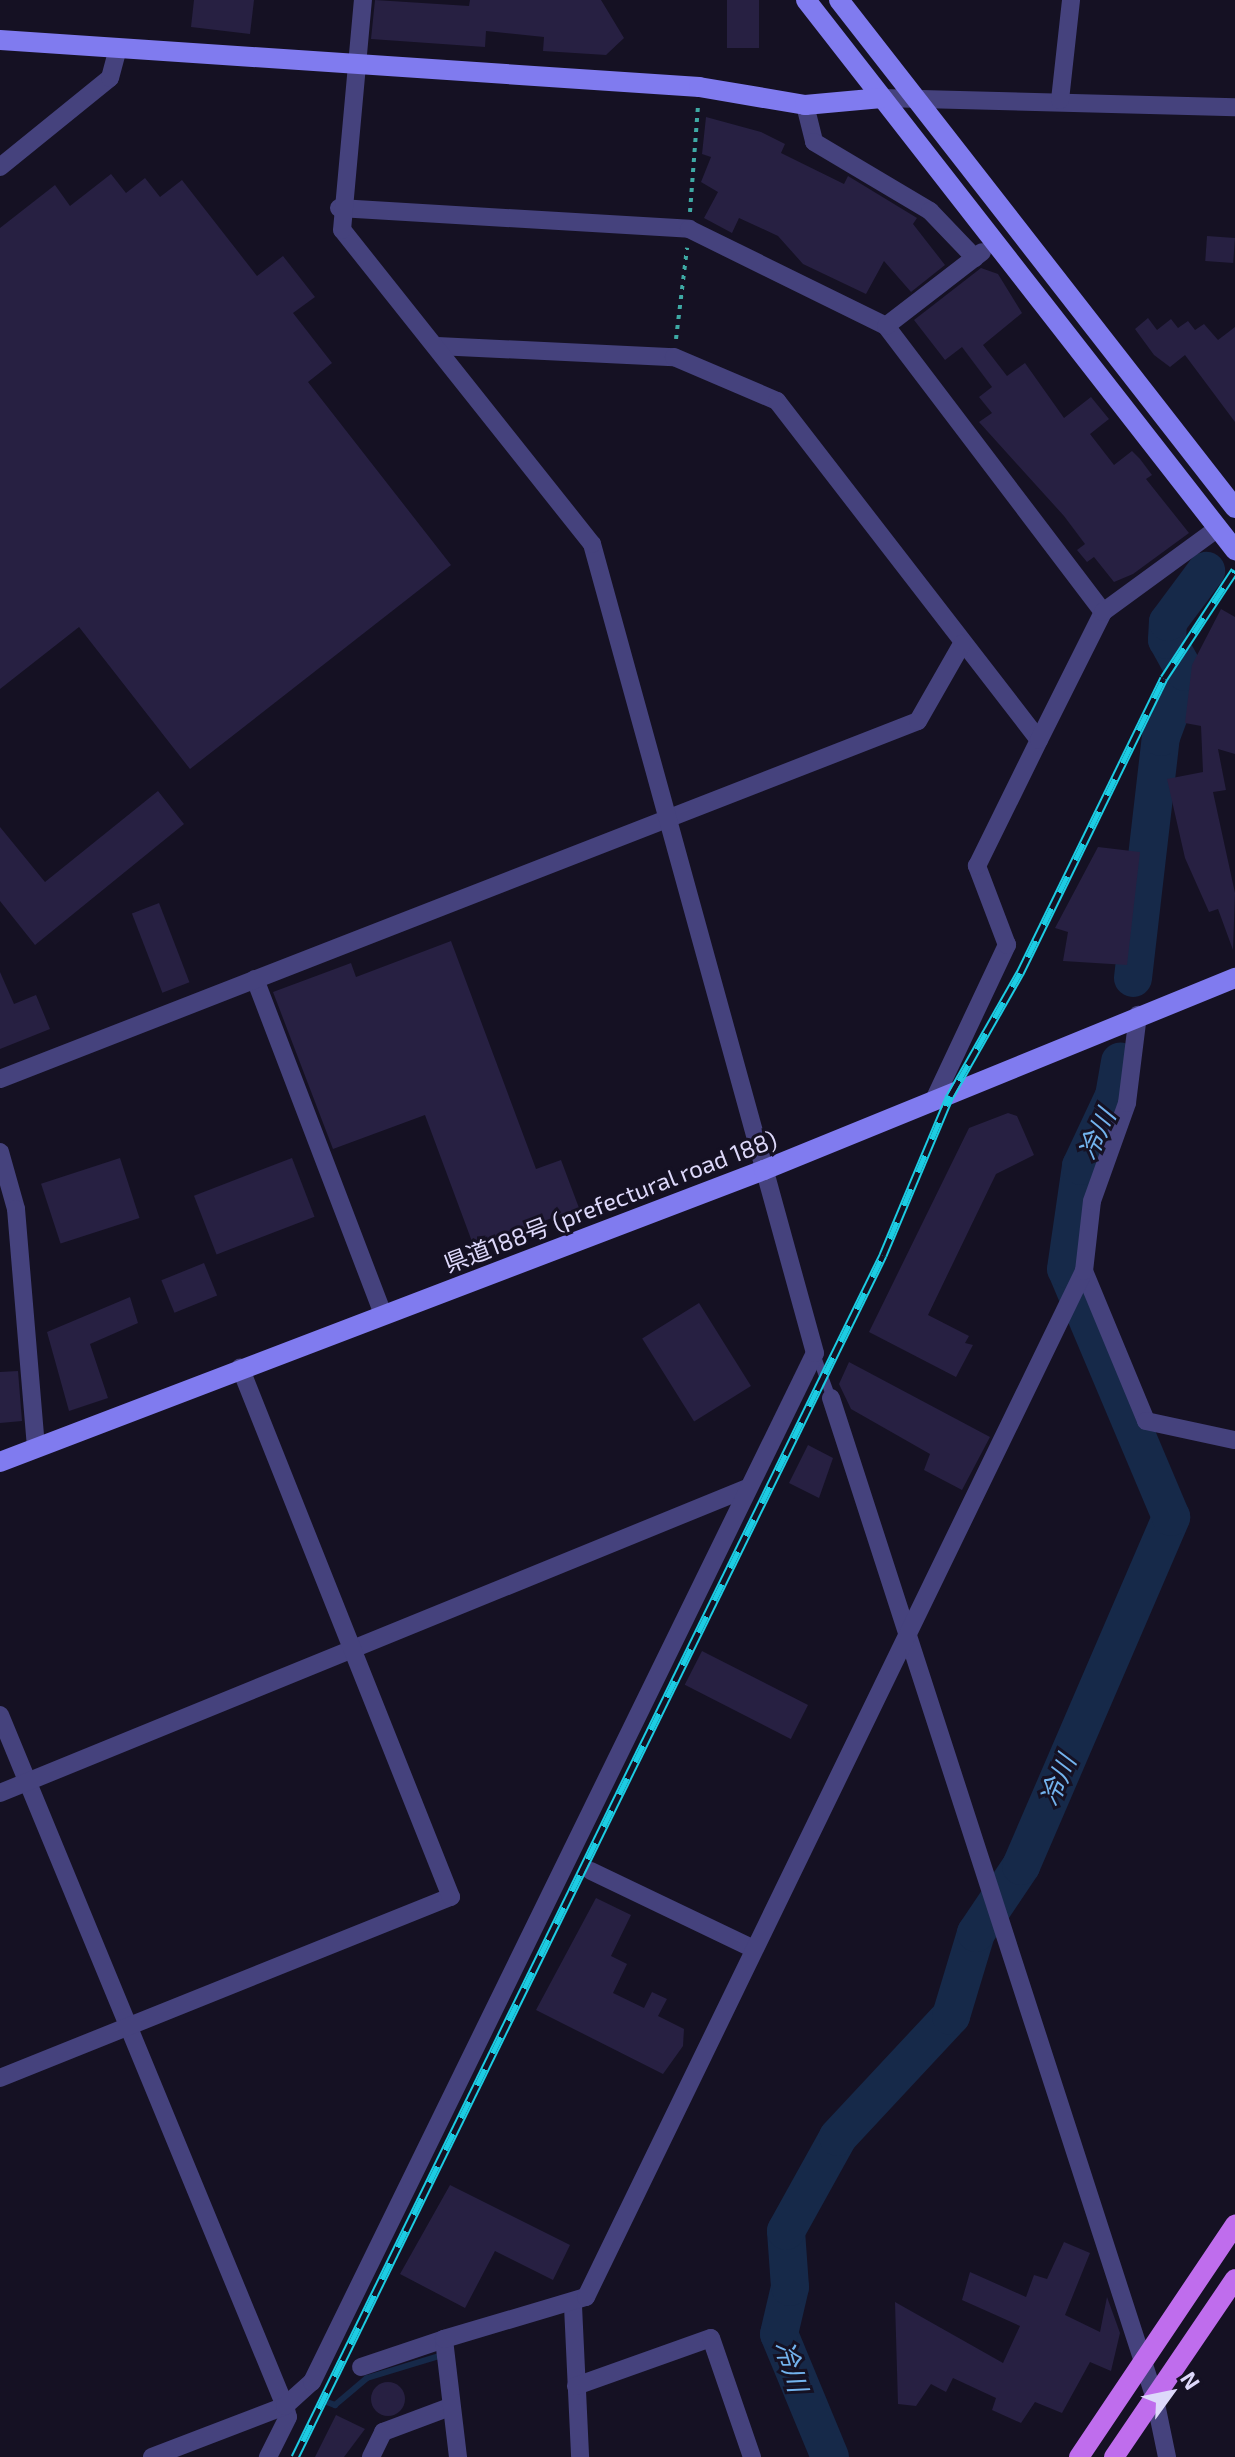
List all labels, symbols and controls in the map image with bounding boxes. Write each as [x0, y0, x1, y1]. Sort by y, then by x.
water label: 冷川 [1071, 1104, 1121, 1164]
street label: 県道188号 (prefectural road 188) [440, 1124, 780, 1278]
water label: 冷川 [1032, 1750, 1082, 1810]
water label: 冷川 [769, 2337, 815, 2395]
north arrow [1131, 2353, 1211, 2433]
text: N [1176, 2366, 1206, 2394]

